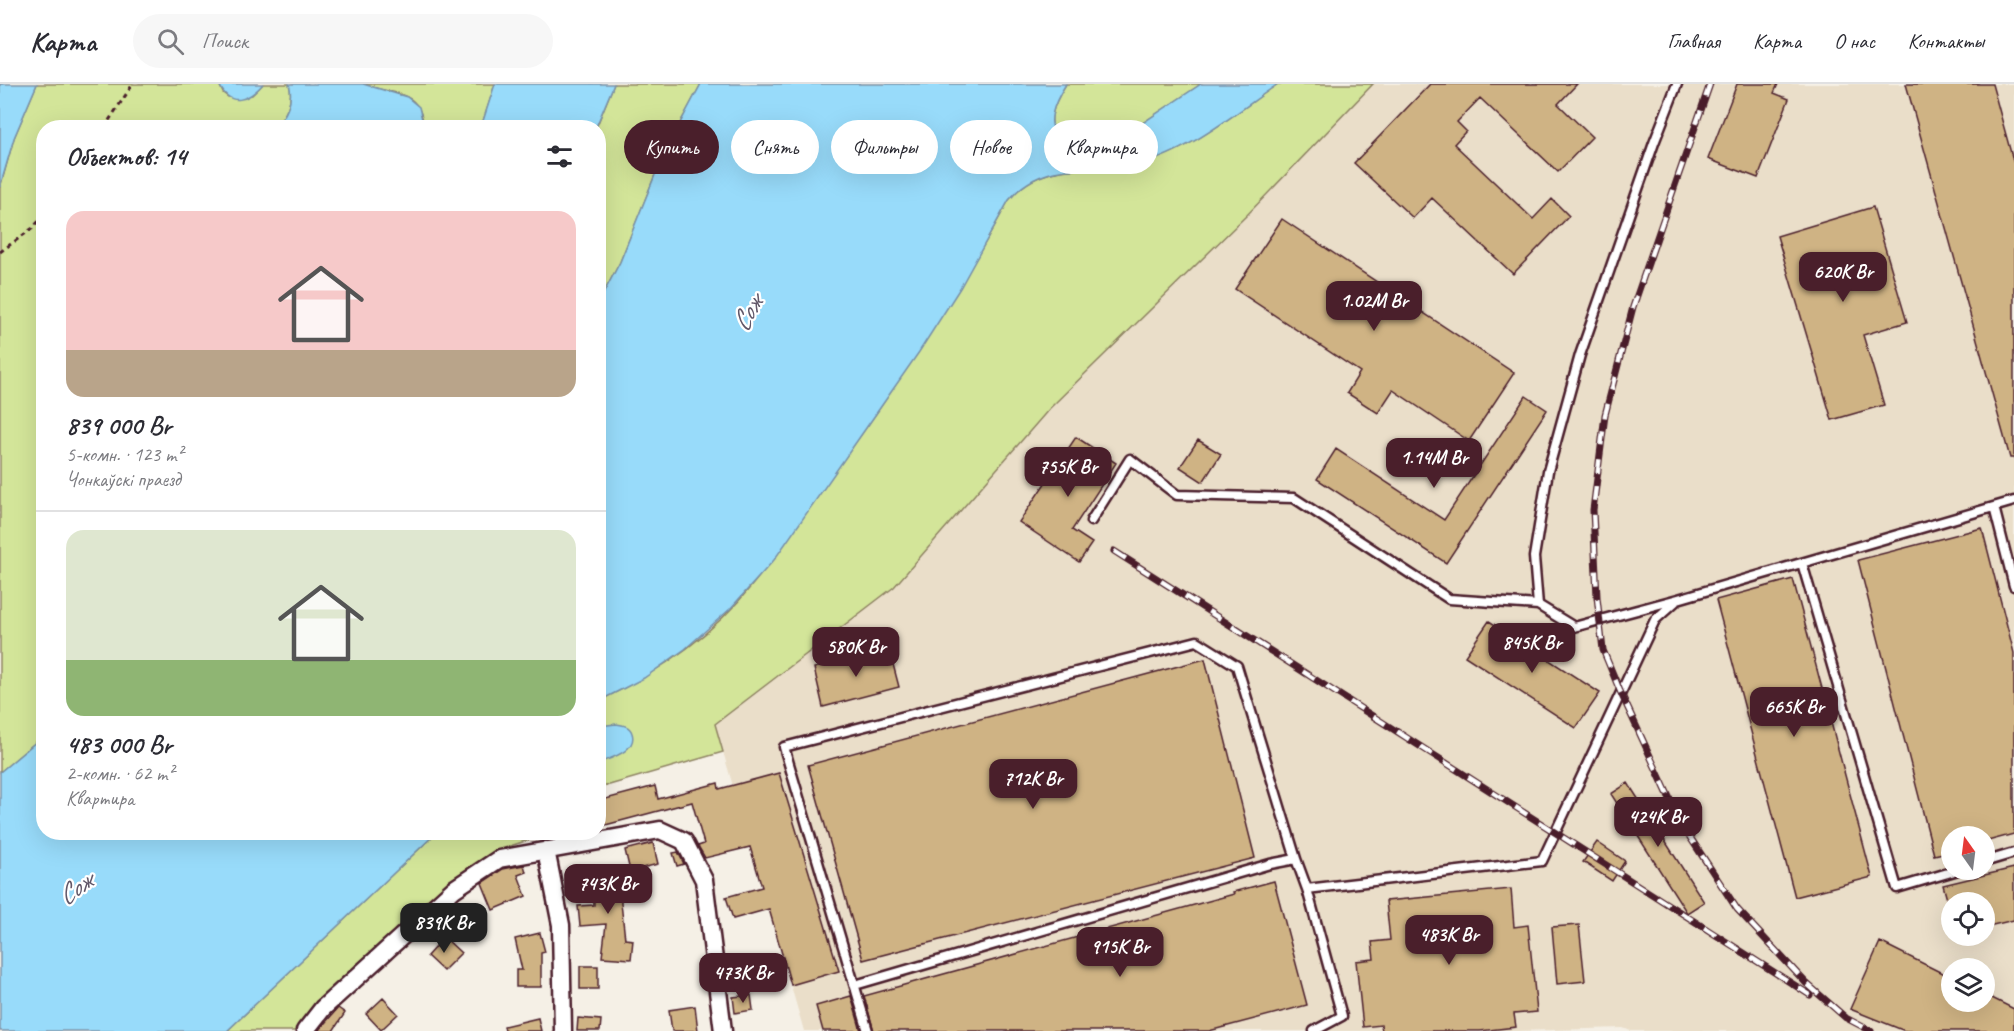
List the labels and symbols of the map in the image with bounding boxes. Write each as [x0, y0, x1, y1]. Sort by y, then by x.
pin: 620K Br [1788, 252, 1898, 303]
pin: 1.02M Br [1312, 281, 1436, 332]
water label: Сож [723, 285, 773, 337]
pin: 1.14M Br [1372, 438, 1496, 489]
pin: 755K Br [1013, 447, 1123, 498]
pin: 845K Br [1477, 623, 1587, 674]
pin: 580K Br [801, 627, 911, 678]
pin: 665K Br [1739, 687, 1849, 738]
pin: 712K Br [978, 759, 1088, 810]
pin: 424K Br [1603, 797, 1713, 848]
north arrow [1941, 826, 1995, 880]
water label: Сож [50, 861, 103, 912]
pin: 743K Br [553, 864, 663, 915]
pin: 839K Br [389, 903, 499, 954]
pin: 483K Br [1394, 915, 1504, 966]
pin: 915K Br [1065, 927, 1175, 978]
pin: 473K Br [688, 953, 798, 1004]

